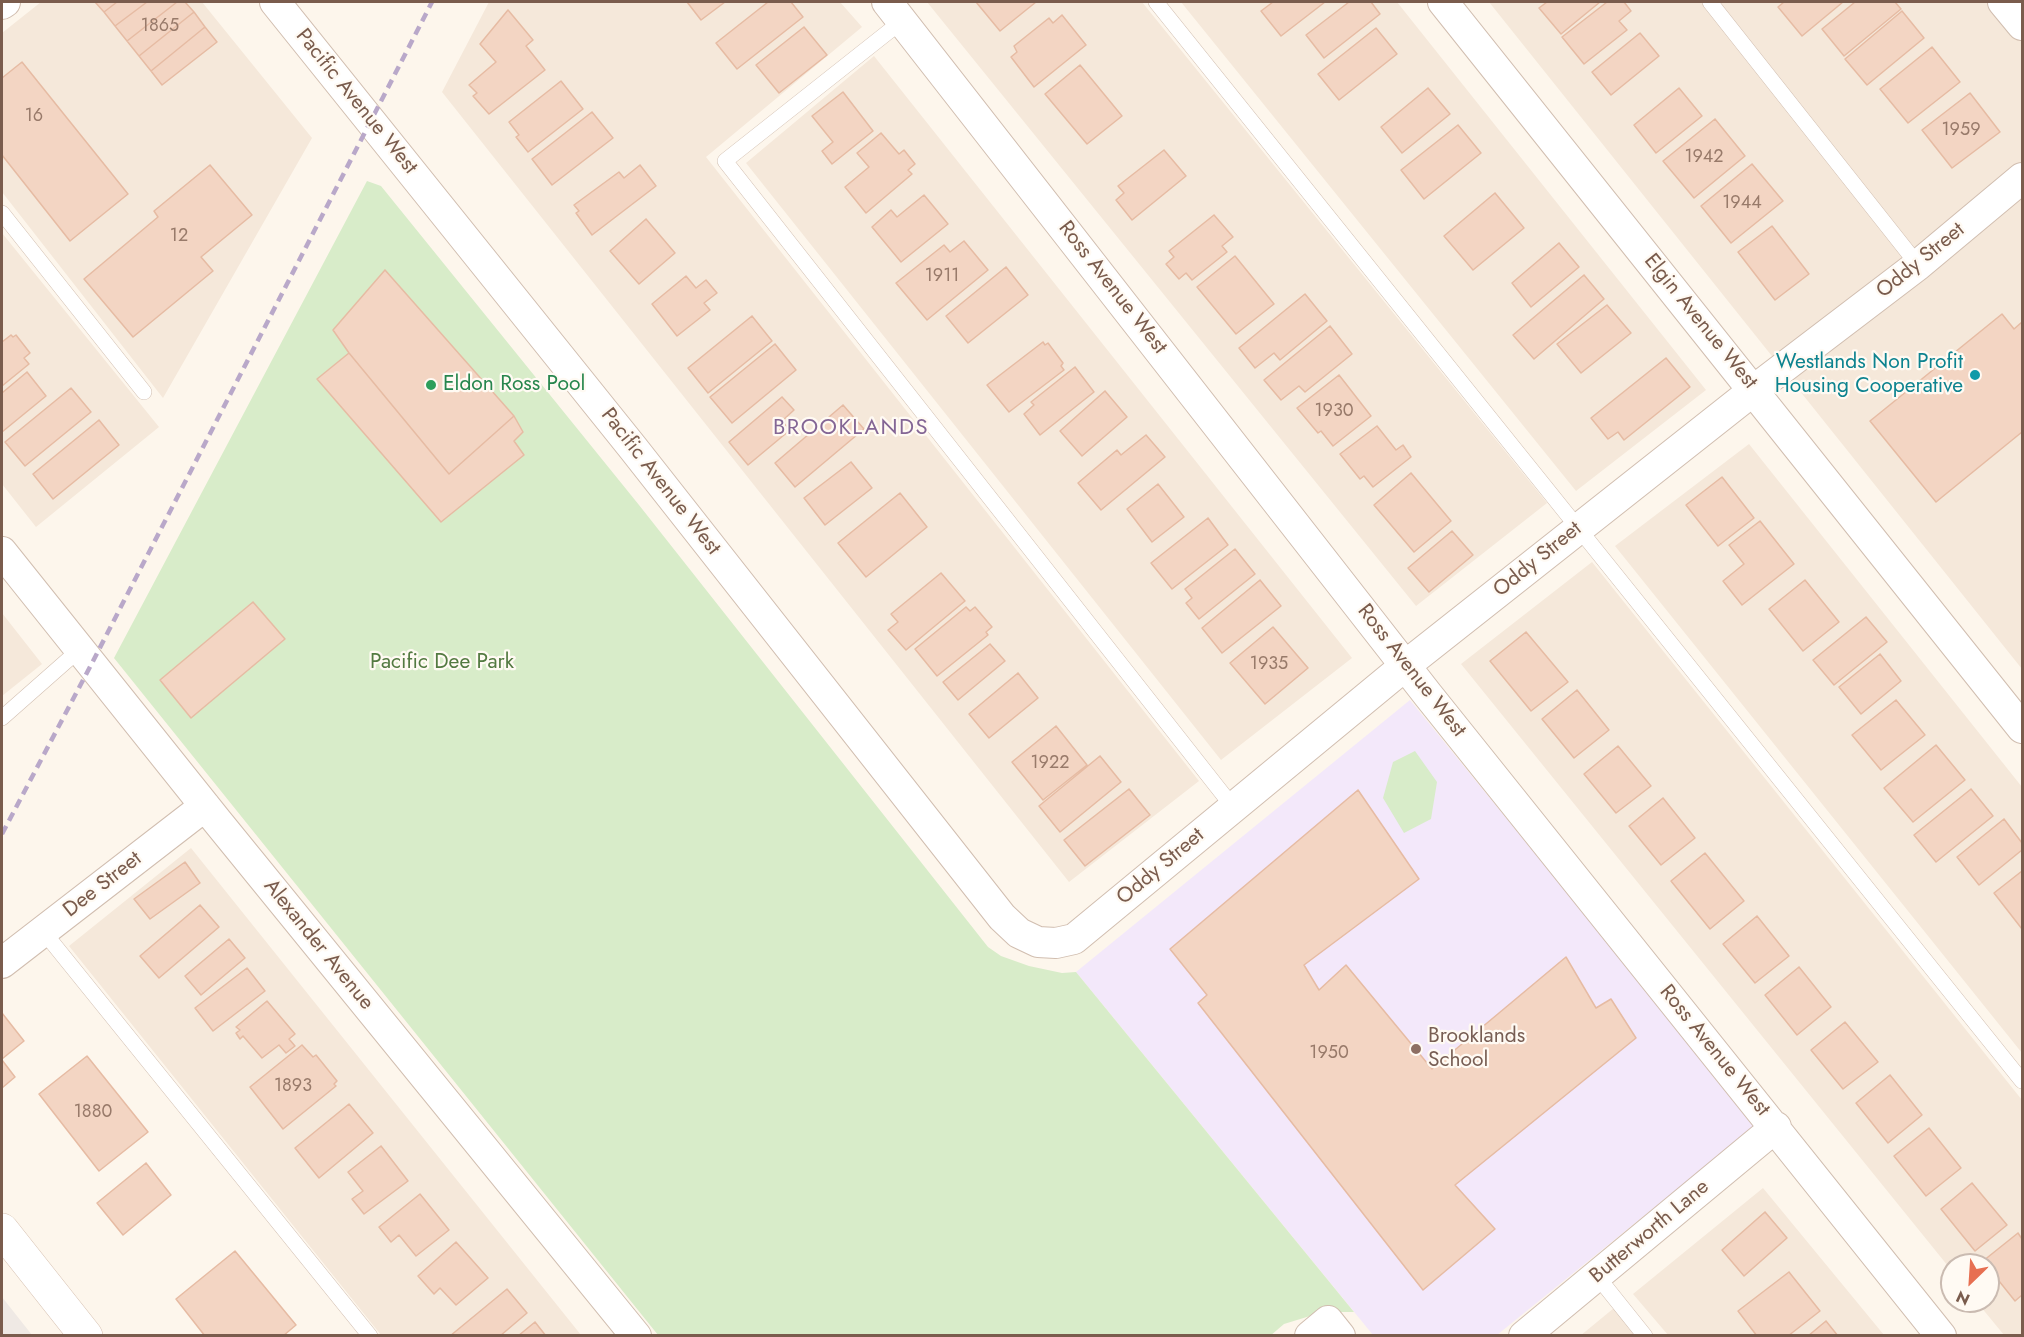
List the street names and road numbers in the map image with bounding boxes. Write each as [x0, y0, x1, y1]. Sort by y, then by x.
street label: Pacific Avenue West [290, 24, 422, 180]
street label: Ross Avenue West [1052, 217, 1172, 359]
street label: Oddy Street [1872, 218, 1970, 304]
street label: Elgin Avenue West [1638, 249, 1762, 395]
street label: Pacific Avenue West [595, 404, 725, 560]
street label: Oddy Street [1489, 517, 1587, 603]
street label: Ross Avenue West [1351, 600, 1471, 742]
street label: Oddy Street [1112, 823, 1210, 911]
street label: Dee Street [59, 847, 147, 923]
street label: Alexander Avenue [258, 875, 378, 1015]
street label: Ross Avenue West [1653, 980, 1775, 1122]
street label: Butterworth Lane [1585, 1175, 1715, 1289]

